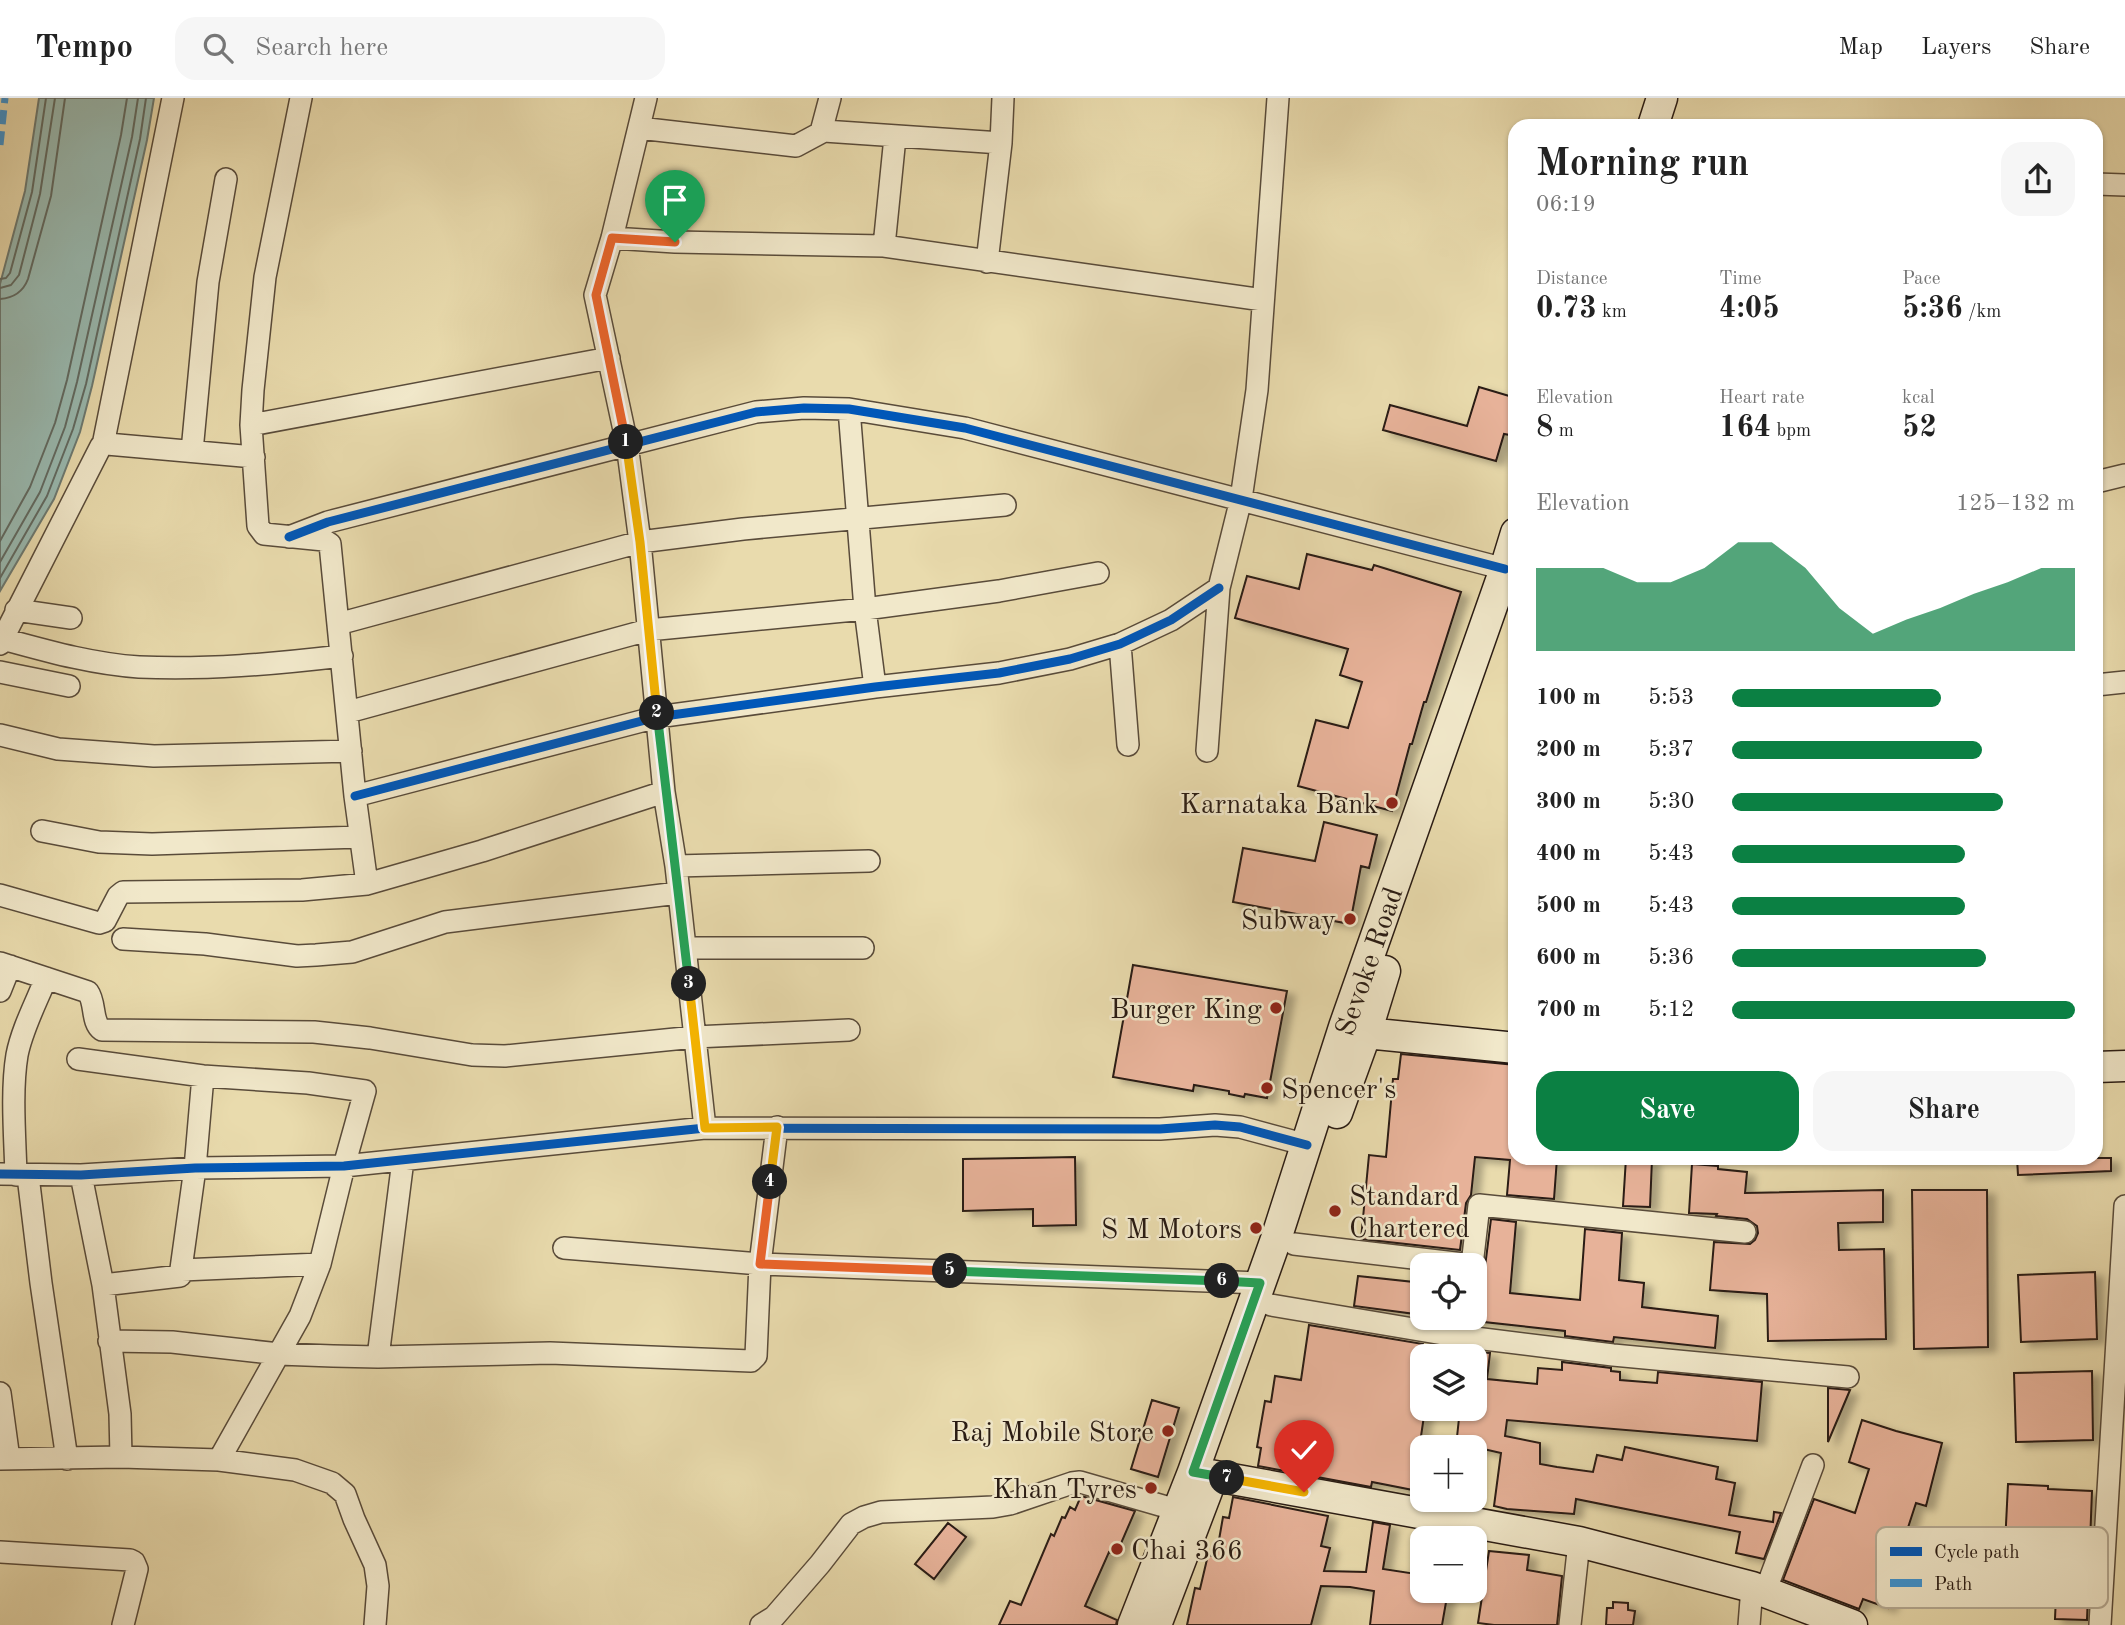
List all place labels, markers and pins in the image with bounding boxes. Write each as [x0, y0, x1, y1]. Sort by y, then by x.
pin [645, 170, 705, 242]
pin: 1 [608, 424, 644, 460]
pin: 2 [640, 696, 674, 730]
place label: Karnataka Bank [1180, 792, 1378, 820]
marker: Karnataka Bank [1384, 795, 1400, 811]
place label: Subway [1241, 908, 1336, 936]
marker: Subway [1342, 911, 1358, 927]
pin: 3 [672, 966, 706, 1001]
place label: Burger King [1110, 997, 1262, 1025]
marker: Burger King [1268, 1000, 1284, 1016]
place label: Spencer's [1281, 1077, 1396, 1105]
marker: Spencer's [1259, 1080, 1275, 1096]
pin: 4 [752, 1164, 788, 1200]
place label: Standard Chartered [1349, 1184, 1470, 1244]
marker: Standard Chartered [1327, 1203, 1343, 1219]
place label: S M Motors [1101, 1217, 1242, 1245]
marker: S M Motors [1248, 1220, 1264, 1236]
pin: 5 [932, 1254, 968, 1288]
pin: 6 [1204, 1264, 1240, 1298]
place label: Raj Mobile Store [950, 1420, 1154, 1448]
pin [1274, 1420, 1334, 1492]
marker: Raj Mobile Store [1160, 1423, 1176, 1439]
pin: 7 [1210, 1460, 1244, 1496]
place label: Khan Tyres [992, 1477, 1137, 1505]
marker: Khan Tyres [1143, 1480, 1159, 1496]
place label: Chai 366 [1131, 1538, 1243, 1566]
marker: Chai 366 [1109, 1541, 1125, 1557]

